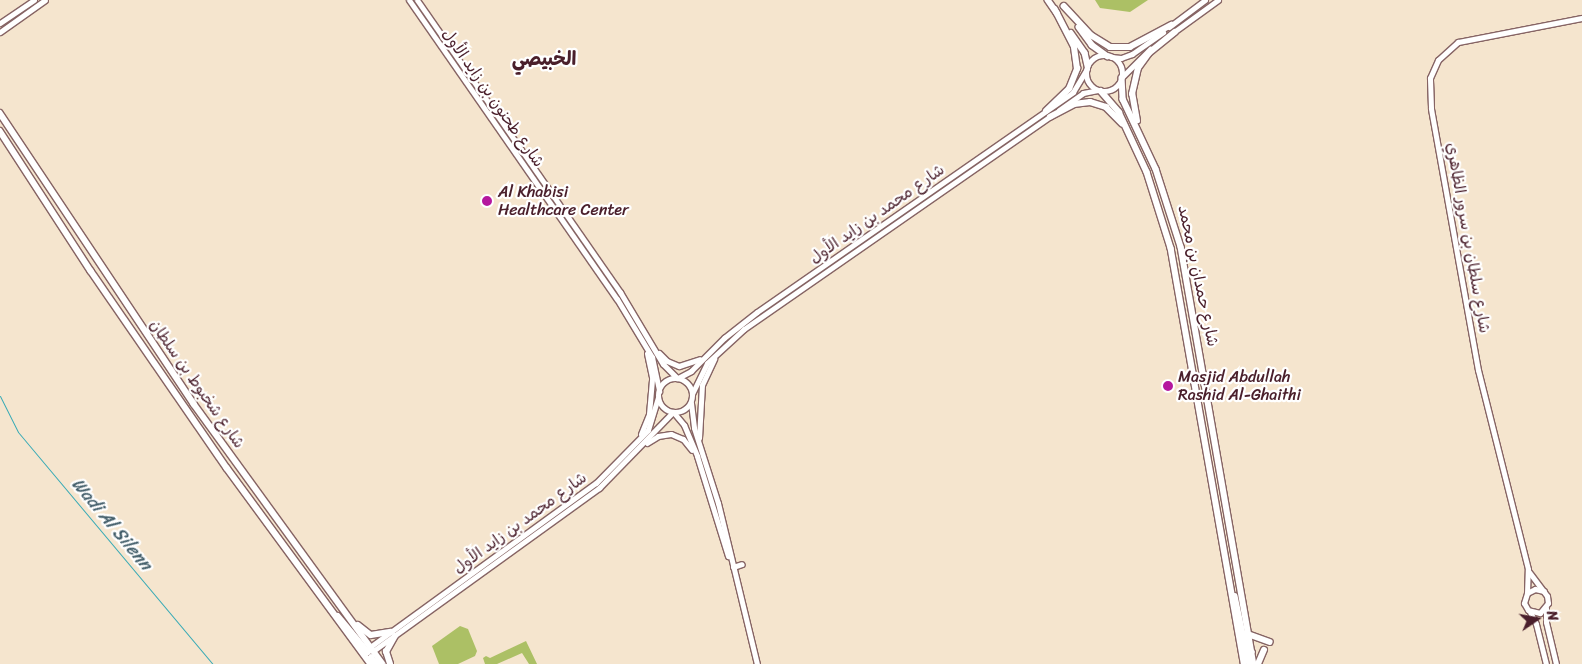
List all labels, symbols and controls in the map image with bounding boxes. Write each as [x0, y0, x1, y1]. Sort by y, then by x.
street label: شارع طحنون بن زايد الأول [438, 25, 548, 171]
district label: الخبيصي [512, 48, 576, 70]
street label: شارع سلطان بن سرور الظاهري [1442, 141, 1494, 335]
street label: شارع محمد بن زايد الأول [806, 160, 948, 268]
place label: Al Khabisi Healthcare Center [498, 182, 629, 220]
marker: Al Khabisi Healthcare Center [480, 194, 494, 208]
street label: شارع حمدان بن محمد [1174, 204, 1222, 348]
street label: شارع شخبوط بن سلطان [145, 316, 249, 452]
place label: Masjid Abdullah Rashid Al-Ghaithi [1178, 367, 1301, 405]
marker: Masjid Abdullah Rashid Al-Ghaithi [1162, 380, 1174, 392]
street label: شارع محمد بن زايد الأول [449, 468, 591, 578]
water label: Wadi Al Silenn [67, 473, 157, 575]
north arrow [1512, 594, 1562, 644]
text: N [1539, 608, 1565, 623]

